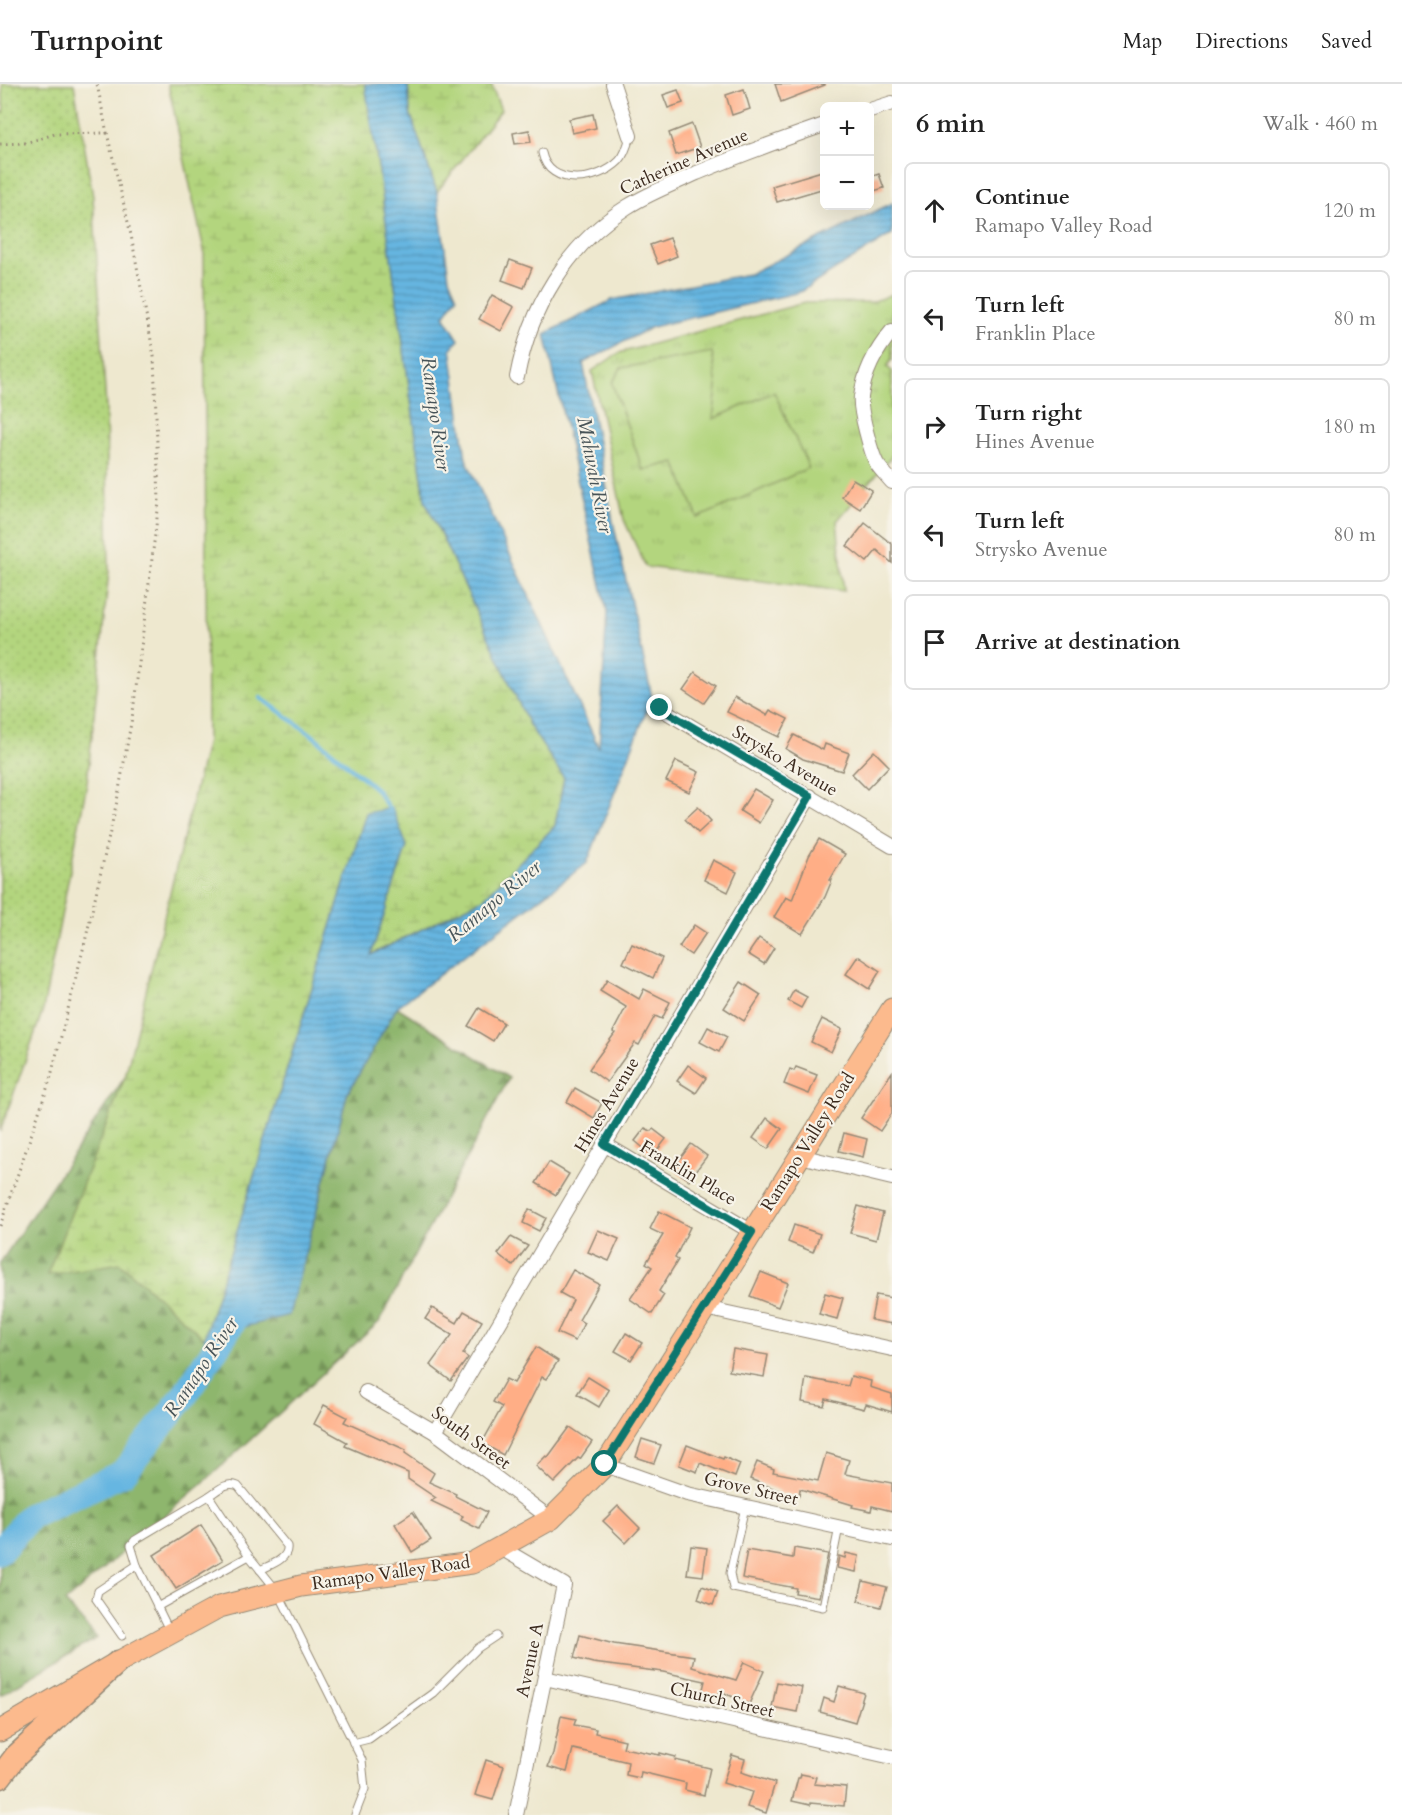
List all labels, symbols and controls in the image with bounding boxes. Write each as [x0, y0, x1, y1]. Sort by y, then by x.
text: Turnpoint [30, 22, 163, 60]
text: Map [1122, 27, 1162, 56]
text: Directions [1195, 27, 1288, 56]
text: Saved [1321, 27, 1372, 56]
map controls [820, 102, 874, 210]
button: + [820, 102, 874, 156]
text: 6 min [916, 106, 985, 141]
text: Walk · 460 m [1263, 110, 1378, 137]
street label: Catherine Avenue [616, 122, 752, 202]
button: − [820, 156, 874, 210]
text: Continue [975, 182, 1070, 212]
icon: ahead [918, 194, 951, 227]
text: 120 m [1323, 197, 1376, 224]
text: Ramapo Valley Road [975, 212, 1152, 239]
text: Turn left [975, 290, 1064, 320]
icon: left [918, 302, 951, 335]
text: 80 m [1333, 305, 1376, 332]
text: Franklin Place [975, 320, 1096, 347]
water label: Ramapo River [415, 355, 458, 474]
text: Turn right [975, 398, 1082, 428]
icon: right [918, 410, 951, 443]
text: 180 m [1323, 413, 1376, 440]
water label: Mahwah River [570, 414, 620, 537]
text: Hines Avenue [975, 428, 1095, 455]
text: Turn left [975, 506, 1064, 536]
icon: left [918, 518, 951, 551]
text: 80 m [1333, 521, 1376, 548]
text: Strysko Avenue [975, 536, 1108, 563]
icon: arrive [918, 626, 951, 659]
text: Arrive at destination [975, 627, 1180, 657]
route end [646, 694, 672, 720]
street label: Strysko Avenue [727, 720, 843, 802]
water label: Ramapo River [441, 853, 548, 948]
street label: Hines Avenue [569, 1052, 645, 1158]
street label: Ramapo Valley Road [755, 1067, 861, 1216]
street label: Franklin Place [635, 1134, 741, 1212]
water label: Ramapo River [158, 1310, 245, 1422]
street label: South Street [426, 1401, 516, 1475]
route start [591, 1450, 617, 1476]
street label: Grove Street [701, 1466, 801, 1512]
street label: Ramapo Valley Road [310, 1549, 472, 1596]
street label: Avenue A [510, 1620, 550, 1700]
street label: Church Street [667, 1676, 777, 1724]

